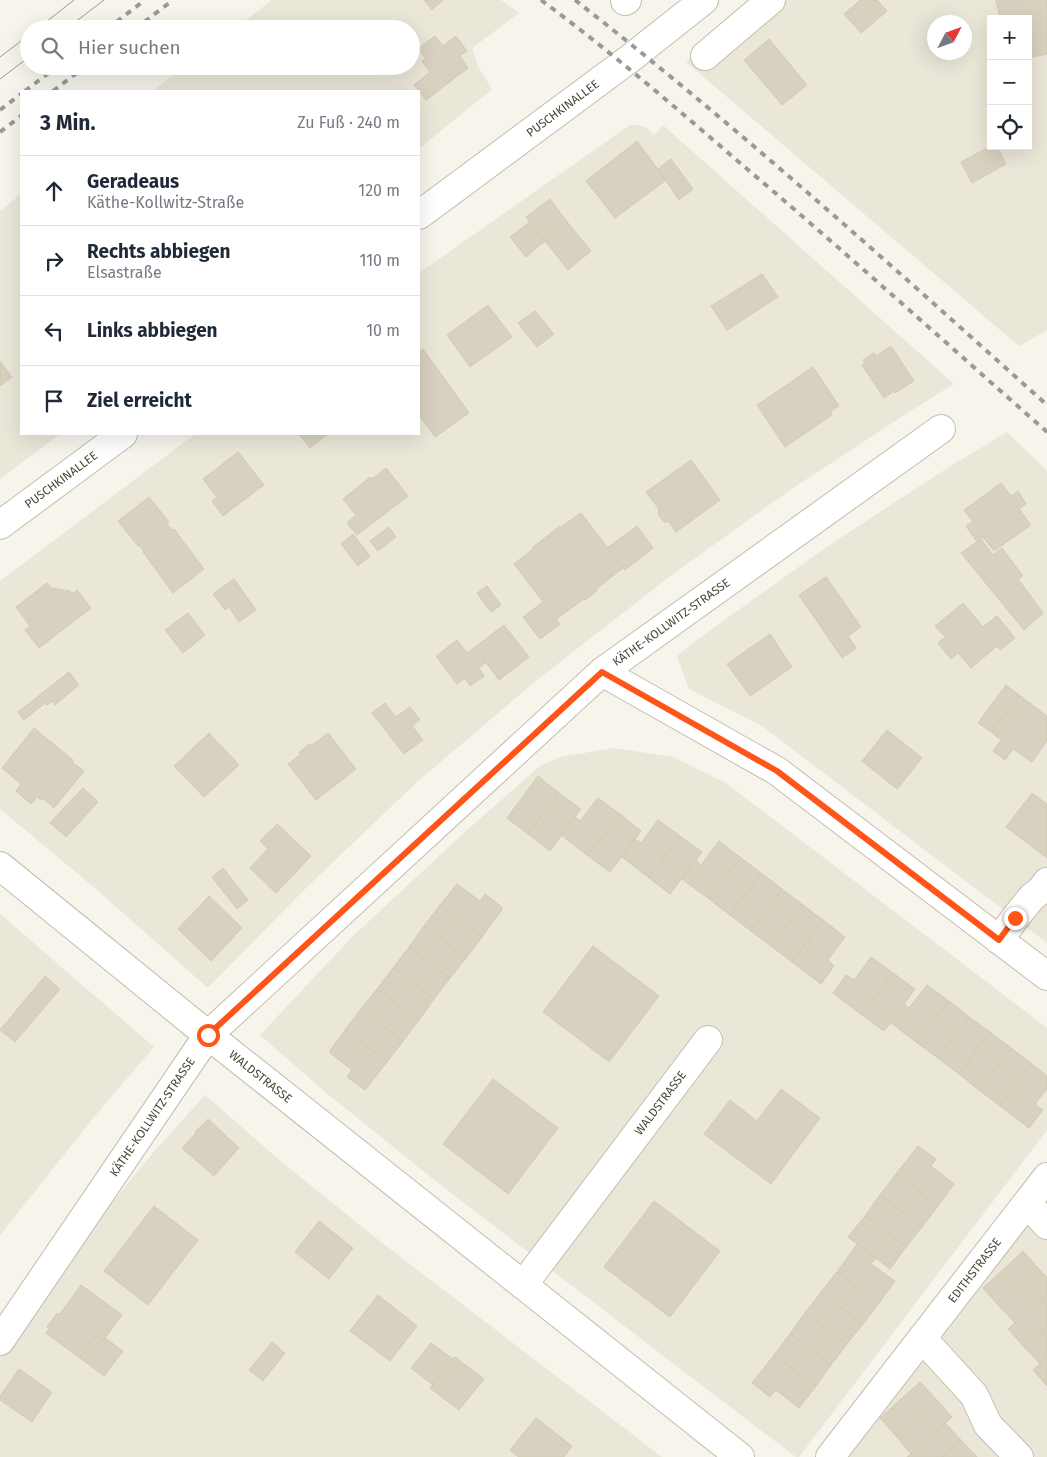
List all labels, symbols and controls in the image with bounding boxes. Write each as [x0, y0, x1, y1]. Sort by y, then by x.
north arrow [927, 15, 972, 60]
map controls [987, 15, 1032, 150]
button: + [987, 15, 1032, 60]
search box [20, 20, 420, 75]
icon: search [38, 34, 66, 62]
text: Hier suchen [78, 36, 181, 59]
button: − [987, 60, 1032, 105]
street label: PUSCHKINALLEE [524, 77, 602, 140]
button: locate [987, 105, 1032, 150]
text: 3 Min. [40, 110, 95, 136]
text: Zu Fuß · 240 m [297, 113, 400, 132]
text: Geradeaus [87, 170, 179, 193]
icon: ahead [40, 177, 68, 205]
text: 120 m [358, 181, 400, 200]
text: Käthe-Kollwitz-Straße [87, 193, 244, 212]
text: Rechts abbiegen [87, 240, 230, 263]
icon: right [40, 247, 68, 275]
text: 110 m [359, 251, 400, 270]
text: Elsastraße [87, 263, 162, 282]
icon: left [40, 317, 68, 345]
text: Links abbiegen [87, 319, 218, 342]
text: 10 m [366, 321, 400, 340]
icon: arrive [40, 387, 68, 415]
text: Ziel erreicht [87, 389, 192, 412]
street label: PUSCHKINALLEE [22, 448, 100, 511]
street label: KÄTHE-KOLLWITZ-STRASSE [610, 576, 733, 669]
route end [1004, 907, 1027, 930]
route start [197, 1024, 220, 1047]
street label: WALDSTRASSE [226, 1047, 295, 1106]
street label: KÄTHE-KOLLWITZ-STRASSE [107, 1055, 198, 1179]
street label: WALDSTRASSE [632, 1068, 689, 1138]
street label: EDITHSTRASSE [945, 1235, 1004, 1306]

